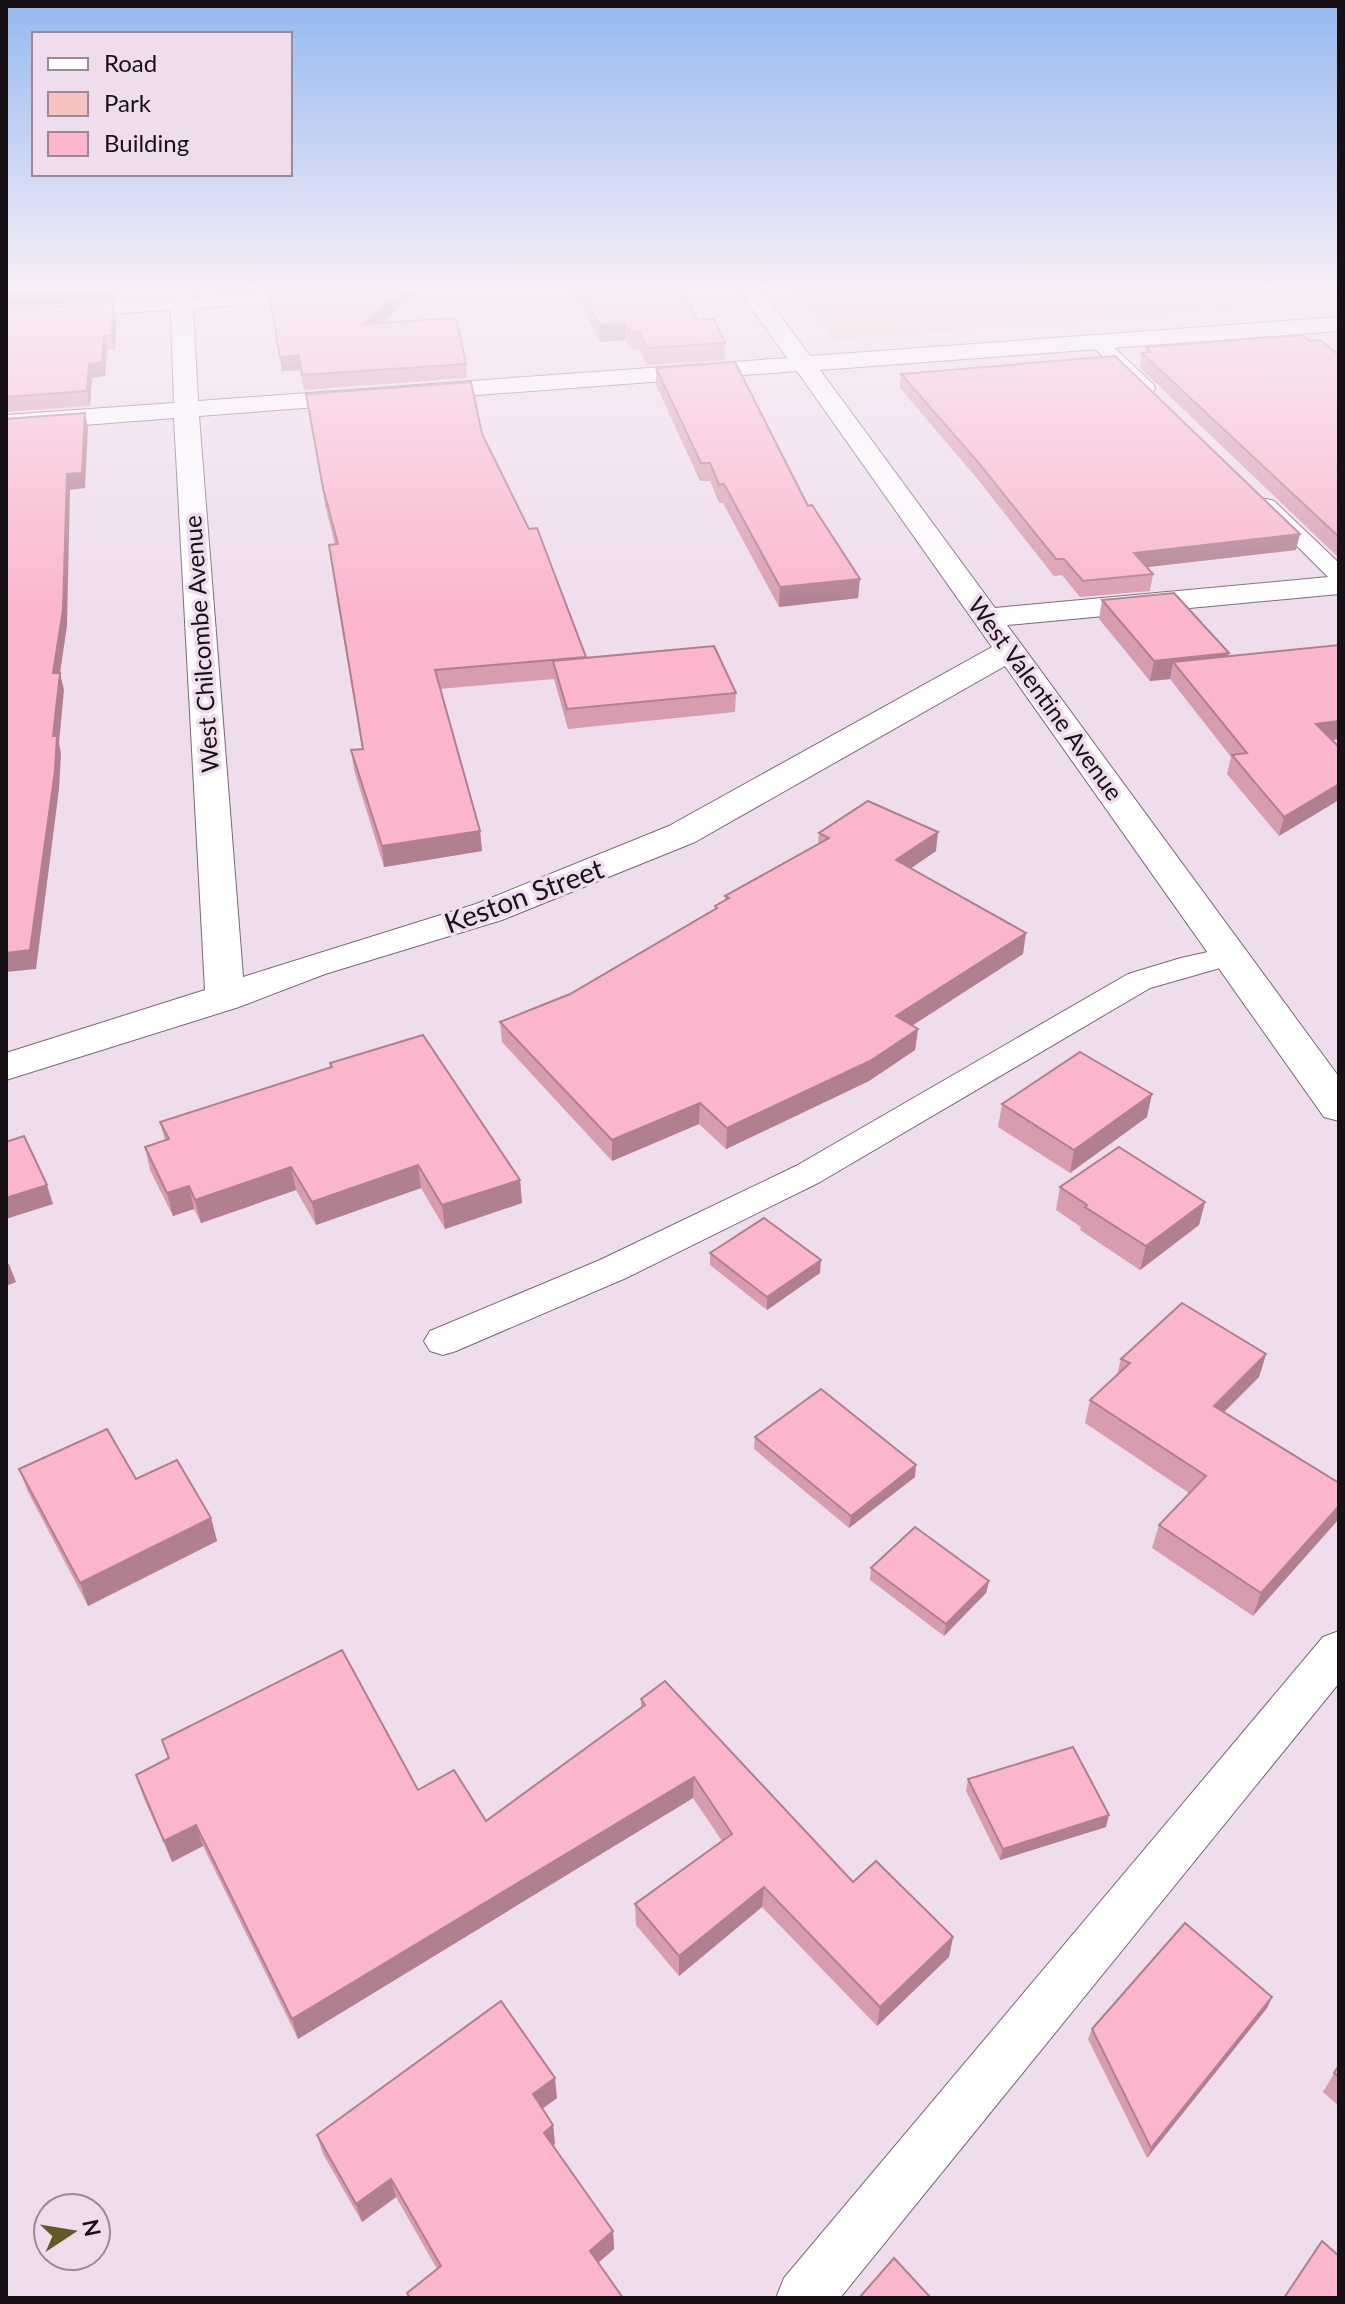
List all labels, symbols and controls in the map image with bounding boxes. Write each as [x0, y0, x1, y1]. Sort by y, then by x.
legend [32, 32, 292, 176]
text: Road [104, 48, 157, 77]
text: Park [104, 88, 152, 117]
text: Building [104, 128, 189, 157]
street label: West Chilcombe Avenue [177, 515, 224, 774]
street label: West Valentine Avenue [963, 591, 1130, 805]
street label: Keston Street [439, 851, 608, 940]
north arrow [32, 2192, 112, 2272]
text: N [77, 2217, 107, 2239]

